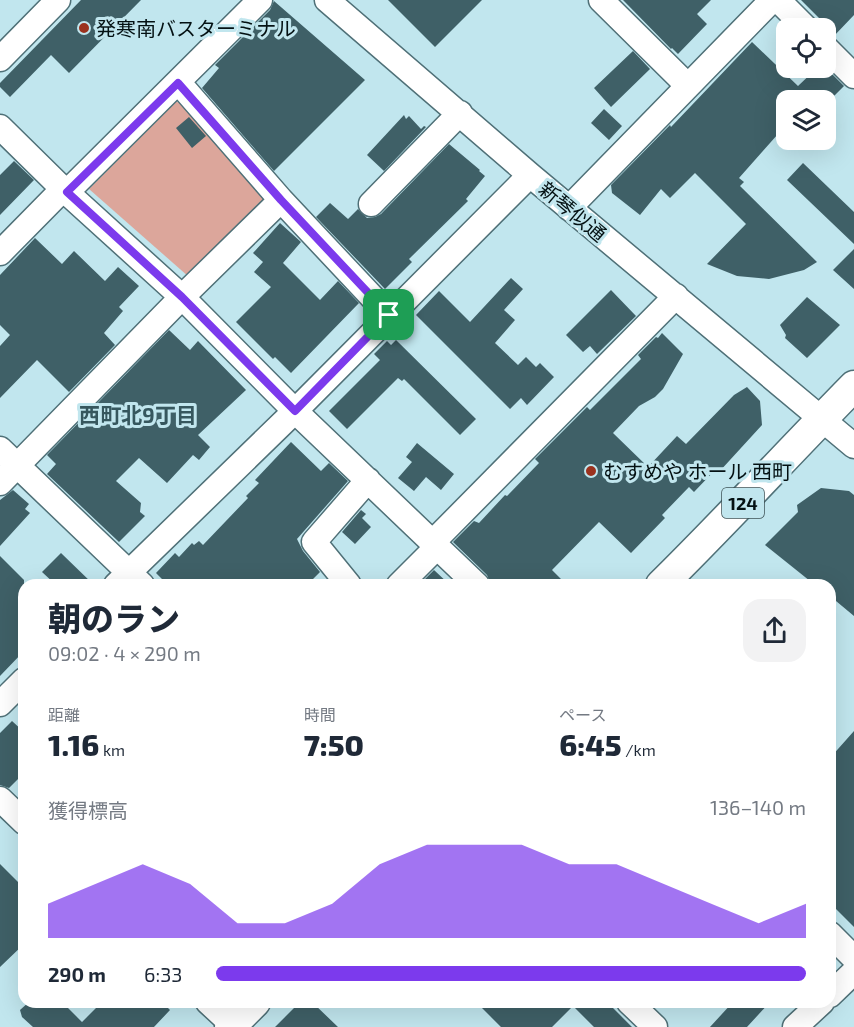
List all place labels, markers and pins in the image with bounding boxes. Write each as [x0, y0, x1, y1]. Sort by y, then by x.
place label: 発寒南バスターミナル [96, 16, 296, 40]
marker: 発寒南バスターミナル [77, 21, 91, 35]
pin [363, 289, 414, 340]
place label: むすめや ホール 西町 [603, 459, 792, 483]
marker: むすめや ホール 西町 [584, 464, 598, 478]

